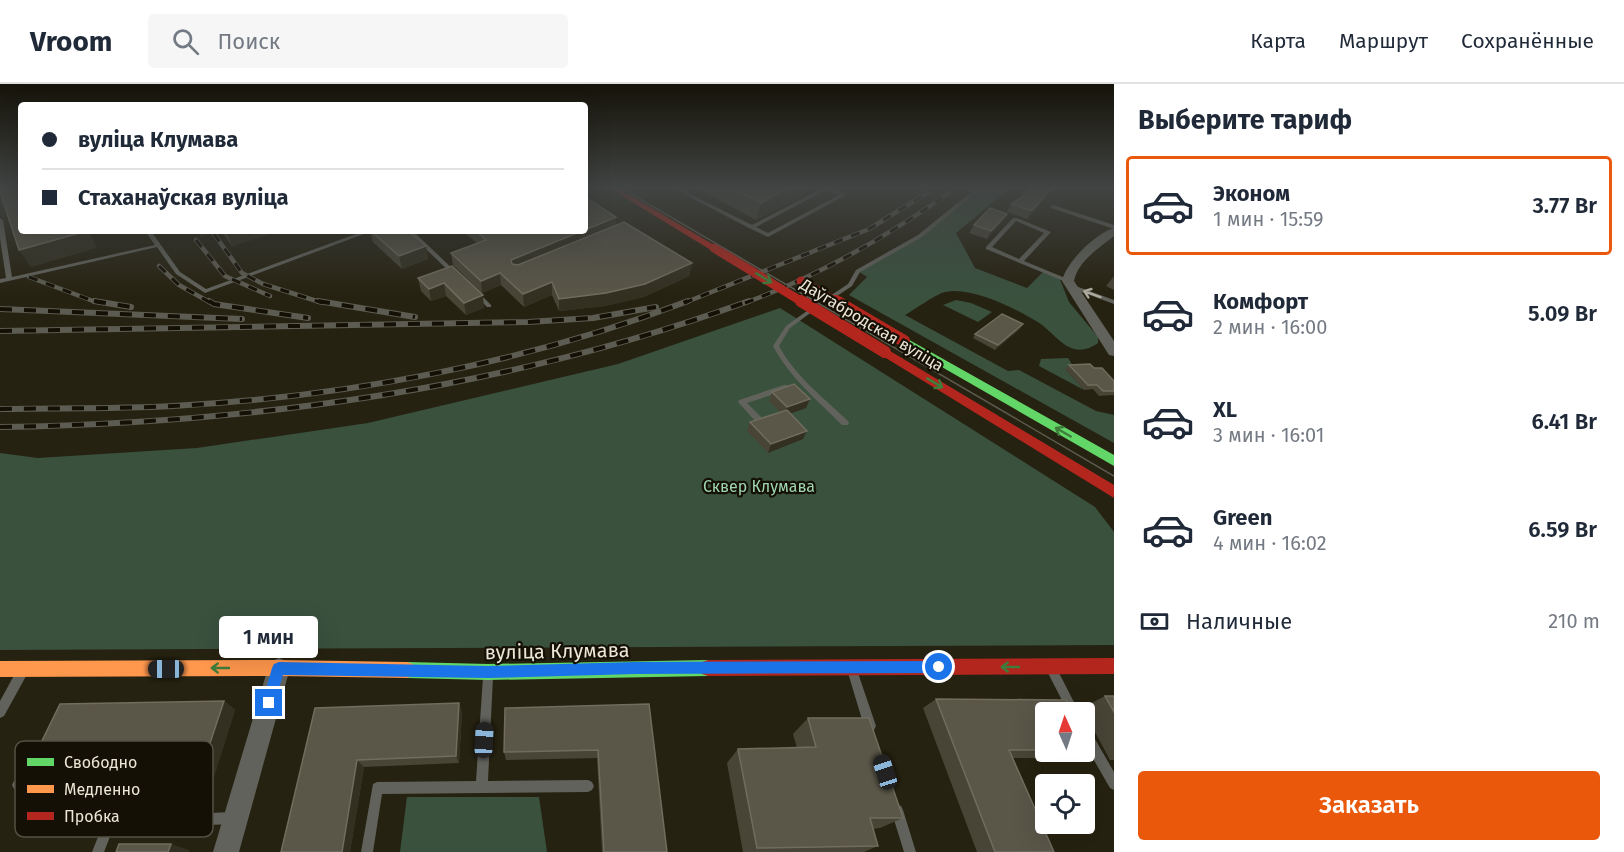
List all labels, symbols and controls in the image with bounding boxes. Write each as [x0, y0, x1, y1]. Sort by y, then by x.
search box [148, 14, 568, 68]
text: Vroom [30, 25, 112, 58]
icon: search [169, 25, 202, 58]
text: Поиск [217, 28, 280, 55]
text: Карта [1250, 28, 1306, 54]
text: Маршрут [1339, 28, 1428, 54]
text: Сохранённые [1461, 28, 1594, 54]
text: Выберите тариф [1138, 104, 1352, 136]
text: вуліца Клумава [78, 126, 238, 153]
icon: car [1141, 179, 1195, 233]
text: Эконом [1213, 180, 1290, 207]
text: Стаханаўская вуліца [78, 184, 289, 211]
text: 3.77 Br [1532, 192, 1597, 219]
text: 1 мин · 15:59 [1213, 207, 1323, 231]
one-way arrow [755, 273, 772, 285]
street label: Даўгабродская вуліца [796, 274, 947, 375]
icon: car [1141, 287, 1195, 341]
one-way arrow [1083, 288, 1102, 299]
text: Комфорт [1213, 288, 1308, 315]
text: 5.09 Br [1528, 300, 1597, 327]
text: 2 мин · 16:00 [1213, 315, 1327, 339]
one-way arrow [926, 377, 943, 389]
icon: car [1141, 395, 1195, 449]
text: XL [1213, 396, 1237, 423]
text: 6.41 Br [1532, 408, 1597, 435]
text: 3 мин · 16:01 [1213, 423, 1324, 447]
one-way arrow [1055, 426, 1072, 438]
park label: Сквер Клумава [703, 477, 815, 496]
icon: car [1141, 503, 1195, 557]
text: Green [1213, 504, 1272, 531]
text: 6.59 Br [1528, 516, 1597, 543]
text: 4 мин · 16:02 [1213, 531, 1327, 555]
icon: cash [1138, 605, 1171, 638]
text: Наличные [1186, 608, 1292, 635]
text: 210 m [1548, 609, 1600, 633]
callout: 1 мин [220, 616, 318, 658]
text: 1 мин [243, 625, 294, 649]
street label: вуліца Клумава [484, 638, 630, 664]
route start [925, 653, 952, 680]
car [148, 660, 184, 678]
one-way arrow [1000, 661, 1020, 673]
one-way arrow [211, 662, 231, 674]
route end [255, 689, 282, 716]
north arrow [1035, 702, 1095, 762]
map controls [1035, 702, 1095, 834]
car [474, 722, 494, 758]
legend [15, 741, 213, 837]
car [871, 752, 899, 792]
text: Свободно [64, 753, 137, 772]
button: Заказать [1138, 771, 1600, 840]
button: locate [1035, 774, 1095, 834]
text: Медленно [64, 780, 140, 799]
text: Пробка [64, 807, 120, 826]

